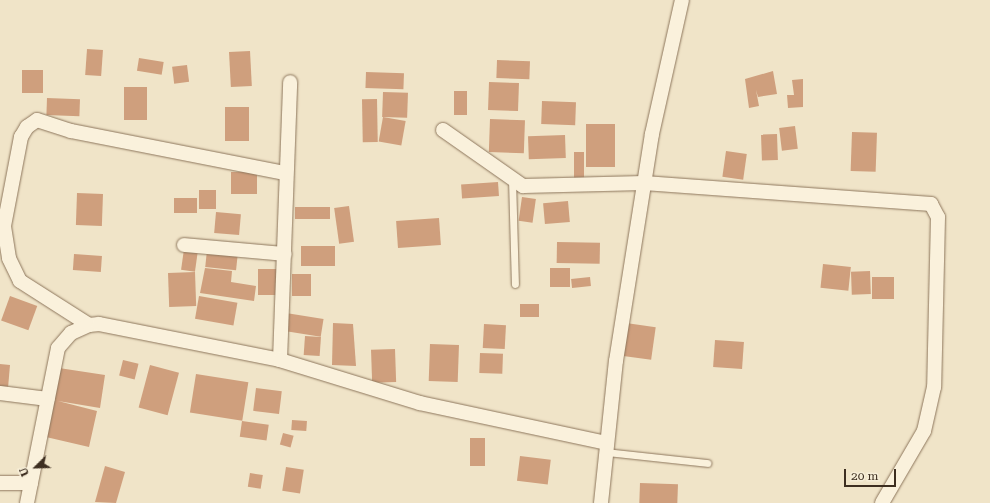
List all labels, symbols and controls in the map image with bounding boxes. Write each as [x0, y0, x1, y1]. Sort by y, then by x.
north arrow [16, 447, 56, 487]
scale bar [846, 461, 898, 487]
text: U [17, 465, 32, 478]
text: 20 m [851, 469, 878, 483]

